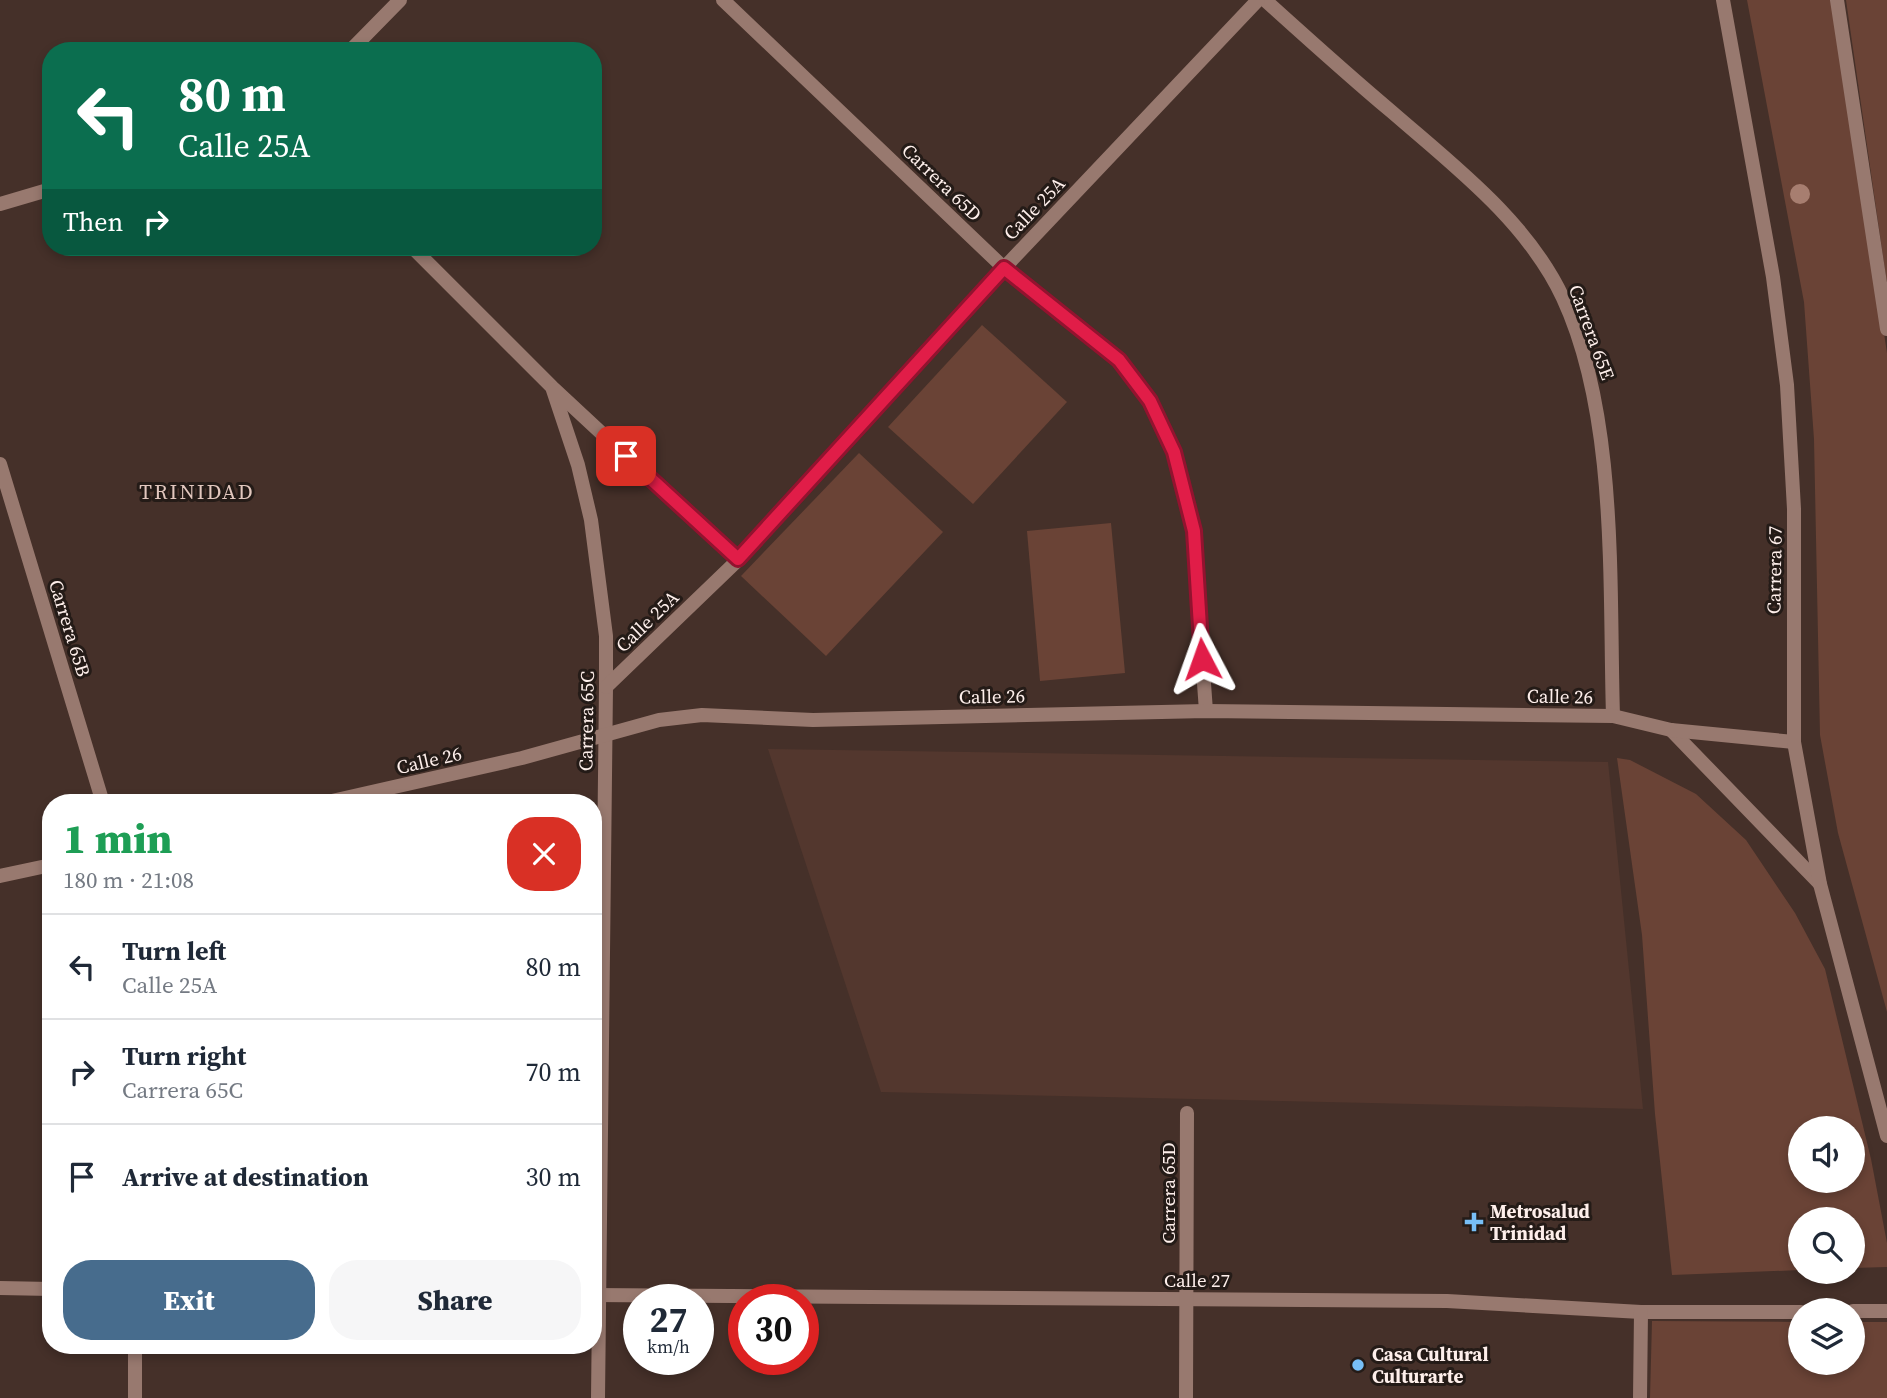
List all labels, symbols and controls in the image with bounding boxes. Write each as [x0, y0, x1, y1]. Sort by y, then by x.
text: 80 m [178, 60, 286, 127]
icon: left [63, 70, 154, 161]
text: Calle 25A [178, 124, 311, 168]
street label: Carrera 65D [896, 137, 988, 227]
street label: Calle 25A [997, 170, 1071, 245]
icon: right [137, 203, 175, 241]
text: Then [63, 204, 123, 240]
street label: Carrera 65E [1563, 281, 1621, 383]
pin [596, 426, 656, 486]
icon: arrive [607, 437, 645, 475]
district label: TRINIDAD [139, 477, 255, 506]
street label: Carrera 67 [1760, 526, 1788, 614]
street label: Carrera 65B [43, 576, 97, 680]
street label: Calle 25A [610, 584, 685, 658]
position arrow [1165, 622, 1239, 696]
street label: Carrera 65C [572, 671, 600, 771]
street label: Calle 26 [959, 682, 1025, 710]
street label: Calle 26 [1527, 682, 1593, 710]
street label: Calle 26 [394, 740, 464, 780]
text: 1 min [63, 809, 173, 867]
button: close [507, 817, 581, 891]
text: 180 m · 21:08 [63, 864, 194, 896]
text: Turn left [122, 933, 226, 969]
icon: left [63, 948, 101, 986]
text: 80 m [526, 949, 581, 985]
text: Calle 25A [122, 969, 217, 1001]
text: Turn right [122, 1038, 246, 1074]
icon: right [63, 1053, 101, 1091]
text: 70 m [526, 1054, 581, 1090]
text: Carrera 65C [122, 1074, 243, 1106]
map controls [1788, 1116, 1865, 1375]
button: sound [1788, 1116, 1865, 1193]
street label: Carrera 65D [1155, 1142, 1181, 1244]
icon: arrive [63, 1158, 101, 1196]
text: Arrive at destination [122, 1159, 369, 1195]
text: 30 m [526, 1159, 581, 1195]
place label: Metrosalud Trinidad [1490, 1198, 1590, 1246]
button: search [1788, 1207, 1865, 1284]
marker: Metrosalud Trinidad [1464, 1212, 1484, 1232]
button: Exit [63, 1260, 315, 1340]
button: Share [329, 1260, 581, 1340]
street label: Calle 27 [1164, 1267, 1230, 1293]
speed limit sign: 30 [728, 1284, 819, 1375]
text: 27 [650, 1296, 687, 1344]
button: layers [1788, 1298, 1865, 1375]
text: km/h [647, 1334, 690, 1359]
place label: Casa Cultural Culturarte [1372, 1341, 1489, 1389]
marker: Casa Cultural Culturarte [1350, 1357, 1366, 1373]

